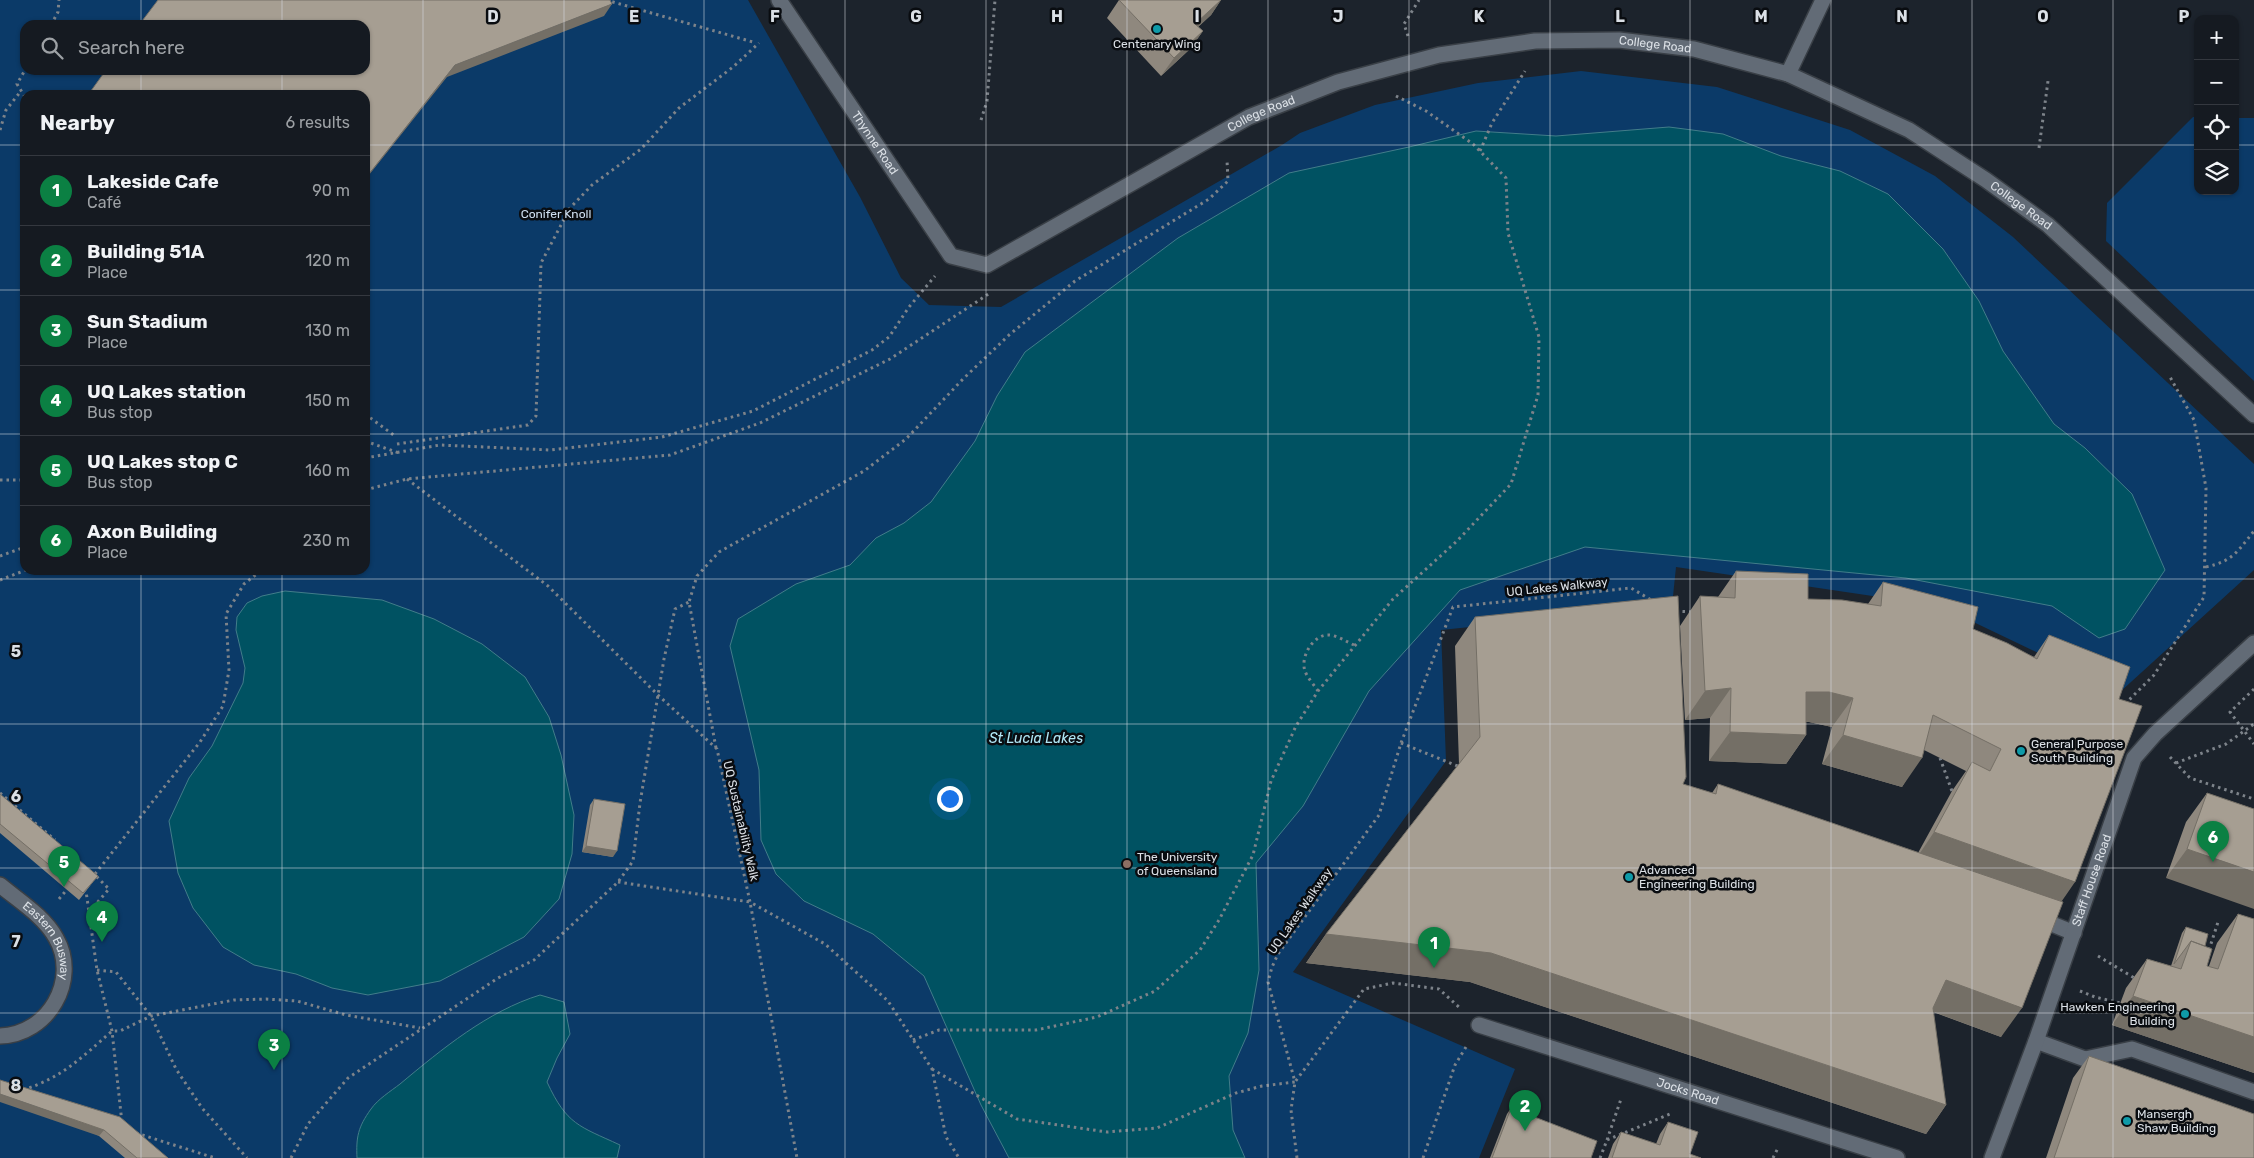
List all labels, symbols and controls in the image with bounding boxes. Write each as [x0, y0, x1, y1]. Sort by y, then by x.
text: D [487, 7, 499, 26]
text: E [629, 7, 639, 26]
text: F [770, 7, 780, 26]
text: G [910, 7, 922, 26]
text: H [1051, 7, 1063, 26]
text: I [1194, 7, 1200, 26]
text: J [1333, 7, 1343, 26]
text: K [1474, 7, 1485, 26]
text: L [1615, 7, 1625, 26]
text: M [1754, 7, 1768, 26]
text: N [1896, 7, 1908, 26]
text: O [2037, 7, 2049, 26]
text: P [2179, 7, 2190, 26]
map controls [2194, 15, 2239, 195]
button: + [2194, 15, 2239, 60]
search box [20, 20, 370, 75]
marker: Centenary Wing [1151, 23, 1163, 35]
street label: College Road [1618, 33, 1692, 56]
icon: search [38, 34, 66, 62]
text: Search here [78, 36, 185, 59]
place label: Centenary Wing [1113, 37, 1201, 51]
button: − [2194, 60, 2239, 105]
street label: College Road [1225, 93, 1297, 135]
button: locate [2194, 105, 2239, 150]
street label: Thynne Road [849, 108, 901, 177]
text: Nearby [40, 110, 115, 135]
text: 6 results [285, 113, 350, 132]
button: layers [2194, 150, 2239, 195]
text: Lakeside Cafe [87, 170, 219, 193]
street label: College Road [1988, 178, 2055, 233]
text: 1 [52, 181, 60, 200]
text: 90 m [312, 181, 350, 200]
text: Café [87, 193, 121, 212]
park label: Conifer Knoll [521, 207, 591, 221]
text: Building 51A [87, 240, 204, 263]
text: 2 [51, 251, 61, 270]
text: 120 m [305, 251, 350, 270]
text: Place [87, 263, 128, 282]
text: Sun Stadium [87, 310, 208, 333]
text: 3 [51, 321, 61, 340]
text: 130 m [305, 321, 350, 340]
text: Place [87, 333, 128, 352]
text: UQ Lakes station [87, 380, 246, 403]
text: 4 [51, 391, 61, 410]
text: 150 m [305, 391, 350, 410]
text: Bus stop [87, 403, 153, 422]
text: UQ Lakes stop C [87, 450, 238, 473]
text: 5 [51, 461, 61, 480]
text: 160 m [305, 461, 350, 480]
text: Bus stop [87, 473, 153, 492]
text: Axon Building [87, 520, 217, 543]
text: 6 [51, 531, 61, 550]
text: 230 m [303, 531, 350, 550]
text: Place [87, 543, 128, 562]
street label: UQ Lakes Walkway [1506, 575, 1609, 599]
text: 5 [11, 642, 21, 661]
water label: St Lucia Lakes [989, 730, 1083, 747]
place label: General Purpose South Building [2031, 737, 2123, 765]
marker: General Purpose South Building [2015, 745, 2027, 757]
street label: UQ Sustainability Walk [720, 759, 762, 883]
your location [937, 786, 963, 812]
text: 6 [11, 787, 21, 806]
pin: 6 [2197, 821, 2229, 862]
street label: Staff House Road [2069, 832, 2114, 928]
pin: 5 [48, 846, 80, 887]
place label: The University of Queensland [1137, 850, 1218, 878]
marker: The University of Queensland [1121, 858, 1133, 870]
place label: Advanced Engineering Building [1639, 863, 1755, 891]
street label: UQ Lakes Walkway [1265, 865, 1335, 957]
marker: Advanced Engineering Building [1623, 871, 1635, 883]
street label: Eastern Busway [20, 899, 71, 981]
pin: 4 [86, 901, 118, 942]
pin: 1 [1418, 927, 1450, 968]
text: 7 [11, 932, 21, 951]
place label: Hawken Engineering Building [2060, 1000, 2175, 1028]
marker: Hawken Engineering Building [2179, 1008, 2191, 1020]
pin: 3 [258, 1029, 290, 1070]
street label: Jocks Road [1655, 1075, 1721, 1108]
text: 8 [11, 1076, 22, 1095]
pin: 2 [1509, 1090, 1541, 1131]
place label: Mansergh Shaw Building [2137, 1107, 2216, 1135]
marker: Mansergh Shaw Building [2121, 1115, 2133, 1127]

